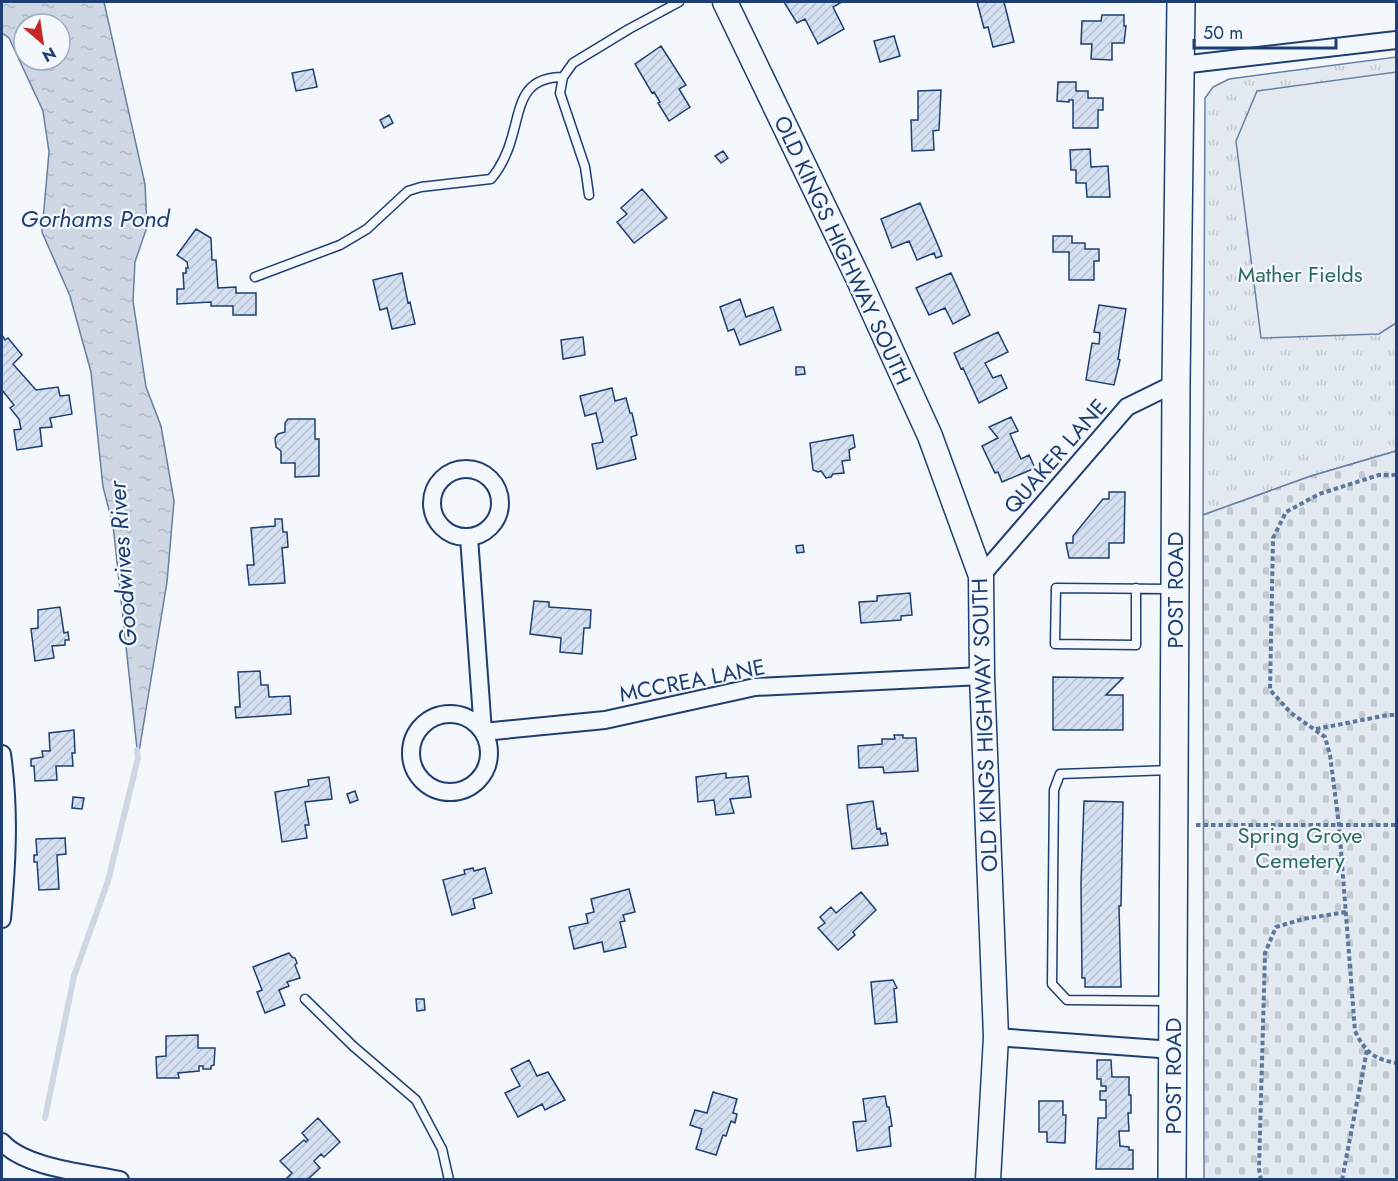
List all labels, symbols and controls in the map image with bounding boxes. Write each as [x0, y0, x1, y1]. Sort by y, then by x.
north arrow [12, 12, 72, 72]
scale bar [1194, 12, 1336, 50]
text: 50 m [1203, 20, 1243, 46]
text: N [38, 42, 60, 68]
street label: OLD KINGS HIGHWAY SOUTH [766, 110, 920, 390]
water label: Gorhams Pond [20, 201, 171, 236]
park label: Mather Fields [1237, 258, 1363, 290]
street label: QUAKER LANE [996, 391, 1114, 521]
water label: Goodwives River [99, 478, 146, 648]
street label: POST ROAD [1159, 532, 1191, 648]
street label: OLD KINGS HIGHWAY SOUTH [963, 578, 1005, 872]
street label: MCCREA LANE [616, 650, 768, 710]
park label: Spring Grove Cemetery [1237, 819, 1363, 876]
street label: POST ROAD [1157, 1018, 1189, 1134]

